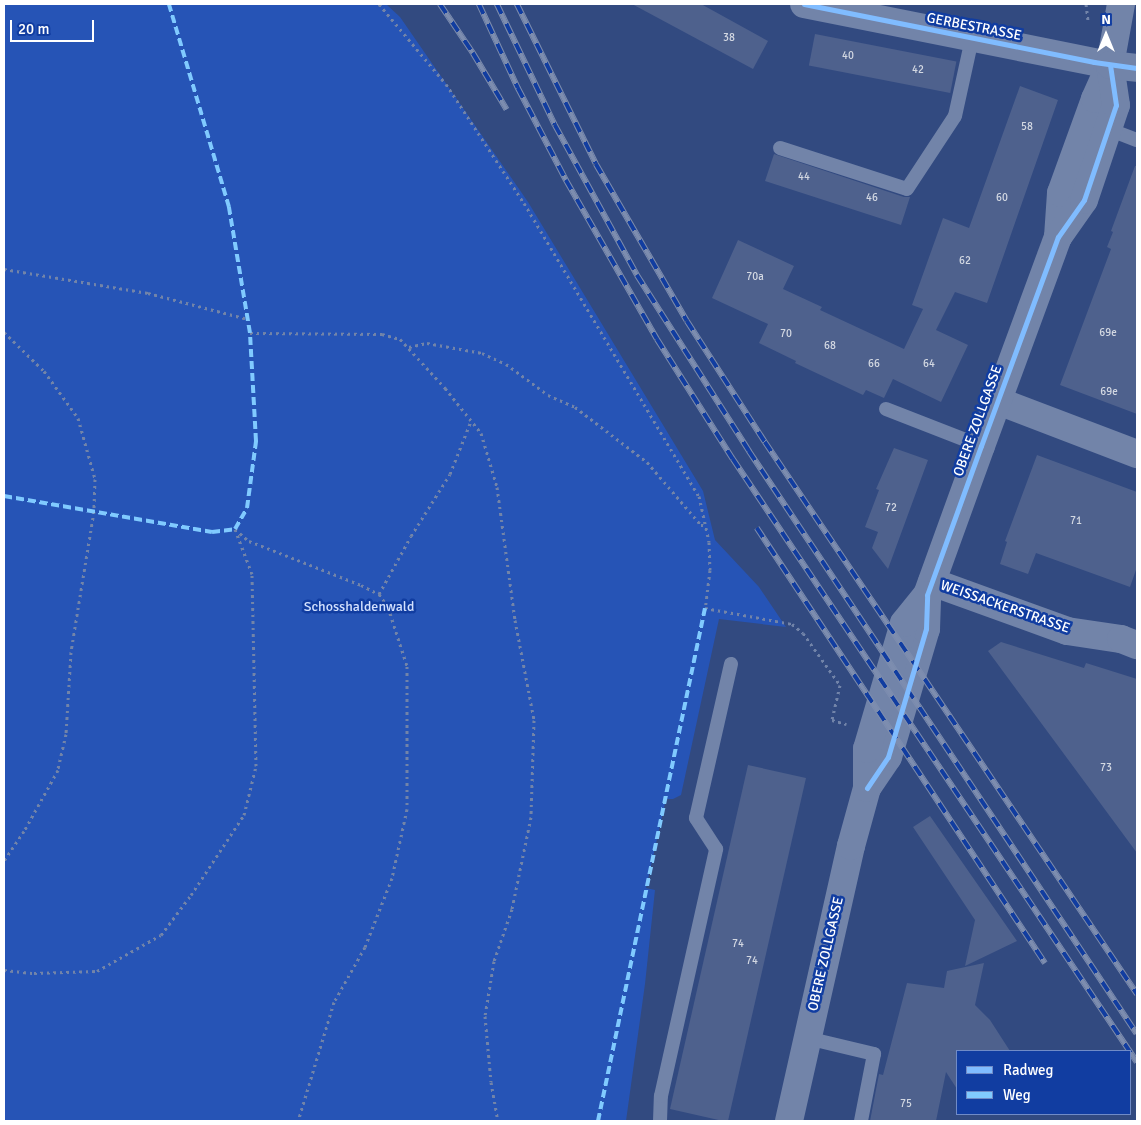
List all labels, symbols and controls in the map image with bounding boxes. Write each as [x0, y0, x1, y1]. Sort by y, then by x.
scale bar [12, 10, 96, 42]
street label: GERBESTRASSE [925, 10, 1023, 44]
north arrow [1081, 10, 1131, 60]
text: N [1101, 11, 1111, 28]
text: 20 m [18, 20, 49, 38]
house number: 38 [723, 31, 735, 45]
house number: 40 [842, 49, 854, 63]
house number: 42 [912, 63, 924, 77]
house number: 58 [1021, 120, 1033, 134]
house number: 44 [798, 170, 810, 184]
house number: 46 [866, 191, 878, 205]
house number: 60 [996, 191, 1008, 205]
house number: 62 [959, 254, 971, 268]
house number: 70a [746, 270, 764, 284]
house number: 69e [1099, 326, 1117, 340]
house number: 70 [780, 327, 792, 341]
house number: 68 [824, 339, 836, 353]
house number: 66 [868, 357, 880, 371]
house number: 64 [923, 357, 935, 371]
street label: OBERE ZOLLGASSE [950, 363, 1006, 479]
house number: 69e [1100, 385, 1118, 399]
house number: 72 [885, 501, 897, 515]
house number: 71 [1070, 514, 1082, 528]
street label: WEISSACKERSTRASSE [938, 577, 1072, 637]
park label: Schosshaldenwald [304, 599, 414, 615]
house number: 73 [1100, 761, 1112, 775]
street label: OBERE ZOLLGASSE [805, 895, 847, 1013]
house number: 74 [732, 937, 744, 951]
house number: 74 [746, 954, 758, 968]
legend [956, 1050, 1131, 1115]
text: Radweg [1003, 1061, 1053, 1079]
text: Weg [1003, 1086, 1031, 1104]
house number: 75 [900, 1097, 912, 1111]

